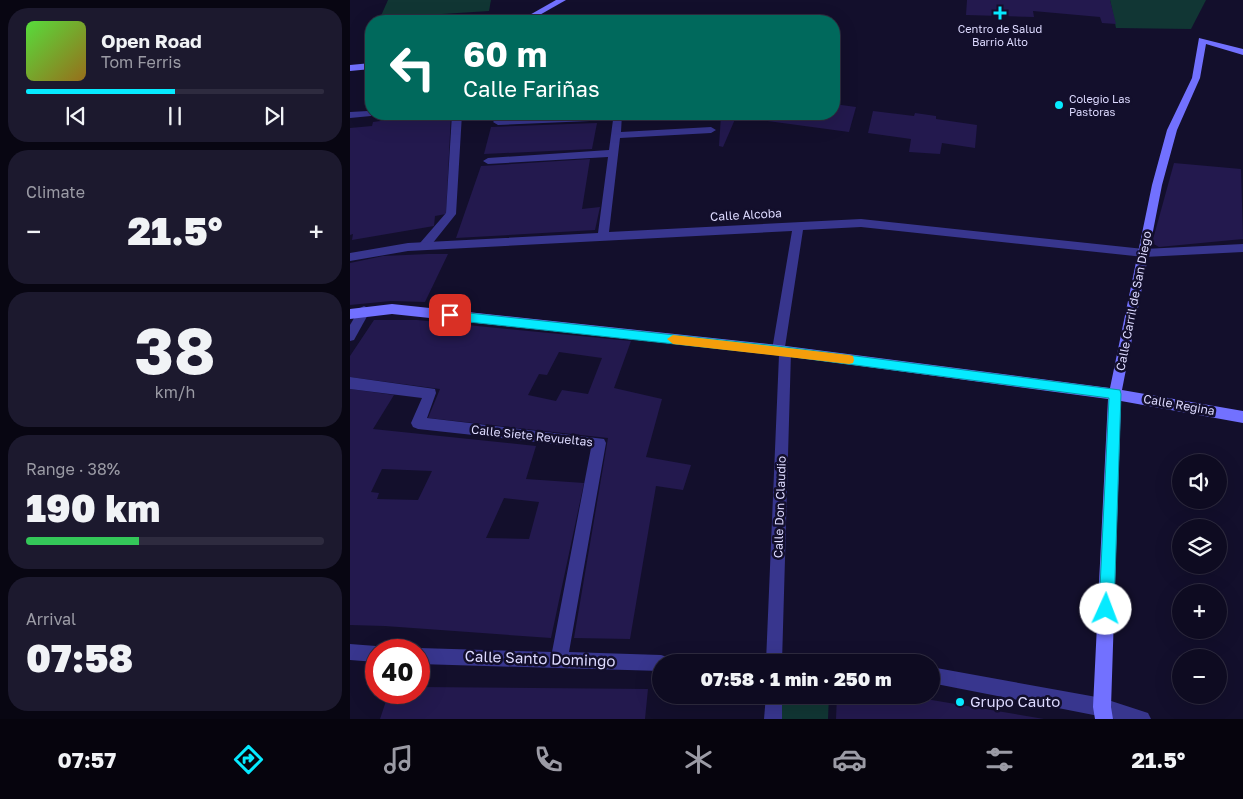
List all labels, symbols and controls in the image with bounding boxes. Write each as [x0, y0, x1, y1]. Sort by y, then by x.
marker: Centro de Salud Barrio Alto [993, 6, 1007, 20]
place label: Centro de Salud Barrio Alto [958, 22, 1042, 48]
text: Open Road [101, 29, 202, 52]
text: 60 m [463, 33, 547, 75]
icon: left [380, 35, 445, 100]
text: Tom Ferris [101, 52, 181, 72]
text: Calle Fariñas [463, 75, 600, 102]
place label: Colegio Las Pastoras [1069, 92, 1131, 118]
marker: Colegio Las Pastoras [1053, 99, 1065, 111]
icon: previous [62, 102, 90, 130]
icon: pause [161, 102, 189, 130]
icon: next [260, 102, 288, 130]
text: Climate [26, 182, 85, 202]
street label: Calle Alcoba [710, 205, 782, 224]
text: 21.5° [128, 208, 222, 253]
text: − [26, 215, 41, 248]
text: + [309, 215, 324, 248]
street label: Calle Carril de San Diego [1113, 230, 1154, 372]
pin [429, 294, 471, 336]
icon: arrive [436, 301, 464, 329]
text: 38 [134, 310, 216, 388]
text: km/h [155, 382, 195, 402]
street label: Calle Regina [1142, 391, 1216, 418]
street label: Calle Siete Revueltas [470, 422, 594, 449]
map controls [1172, 454, 1227, 704]
button: sound [1172, 454, 1227, 509]
street label: Calle Don Claudio [770, 456, 789, 558]
text: Range · 38% [26, 459, 120, 479]
text: 190 km [26, 485, 160, 530]
button: layers [1172, 519, 1227, 574]
position arrow [1079, 582, 1131, 634]
button: + [1172, 584, 1227, 639]
text: Arrival [26, 609, 76, 629]
text: 07:58 [26, 635, 133, 680]
speed limit sign: 40 [365, 639, 430, 704]
street label: Calle Santo Domingo [464, 646, 616, 670]
button: − [1172, 649, 1227, 704]
text: 07:58 · 1 min · 250 m [701, 667, 892, 690]
place label: Grupo Cauto [970, 692, 1060, 710]
marker: Grupo Cauto [954, 696, 966, 708]
icon: directions [231, 742, 266, 777]
icon: music [381, 742, 416, 777]
icon: phone [531, 742, 566, 777]
icon: climate [681, 742, 716, 777]
icon: car [832, 742, 867, 777]
icon: filters [982, 742, 1017, 777]
text: 07:57 [58, 746, 116, 773]
text: 21.5° [1132, 746, 1185, 773]

